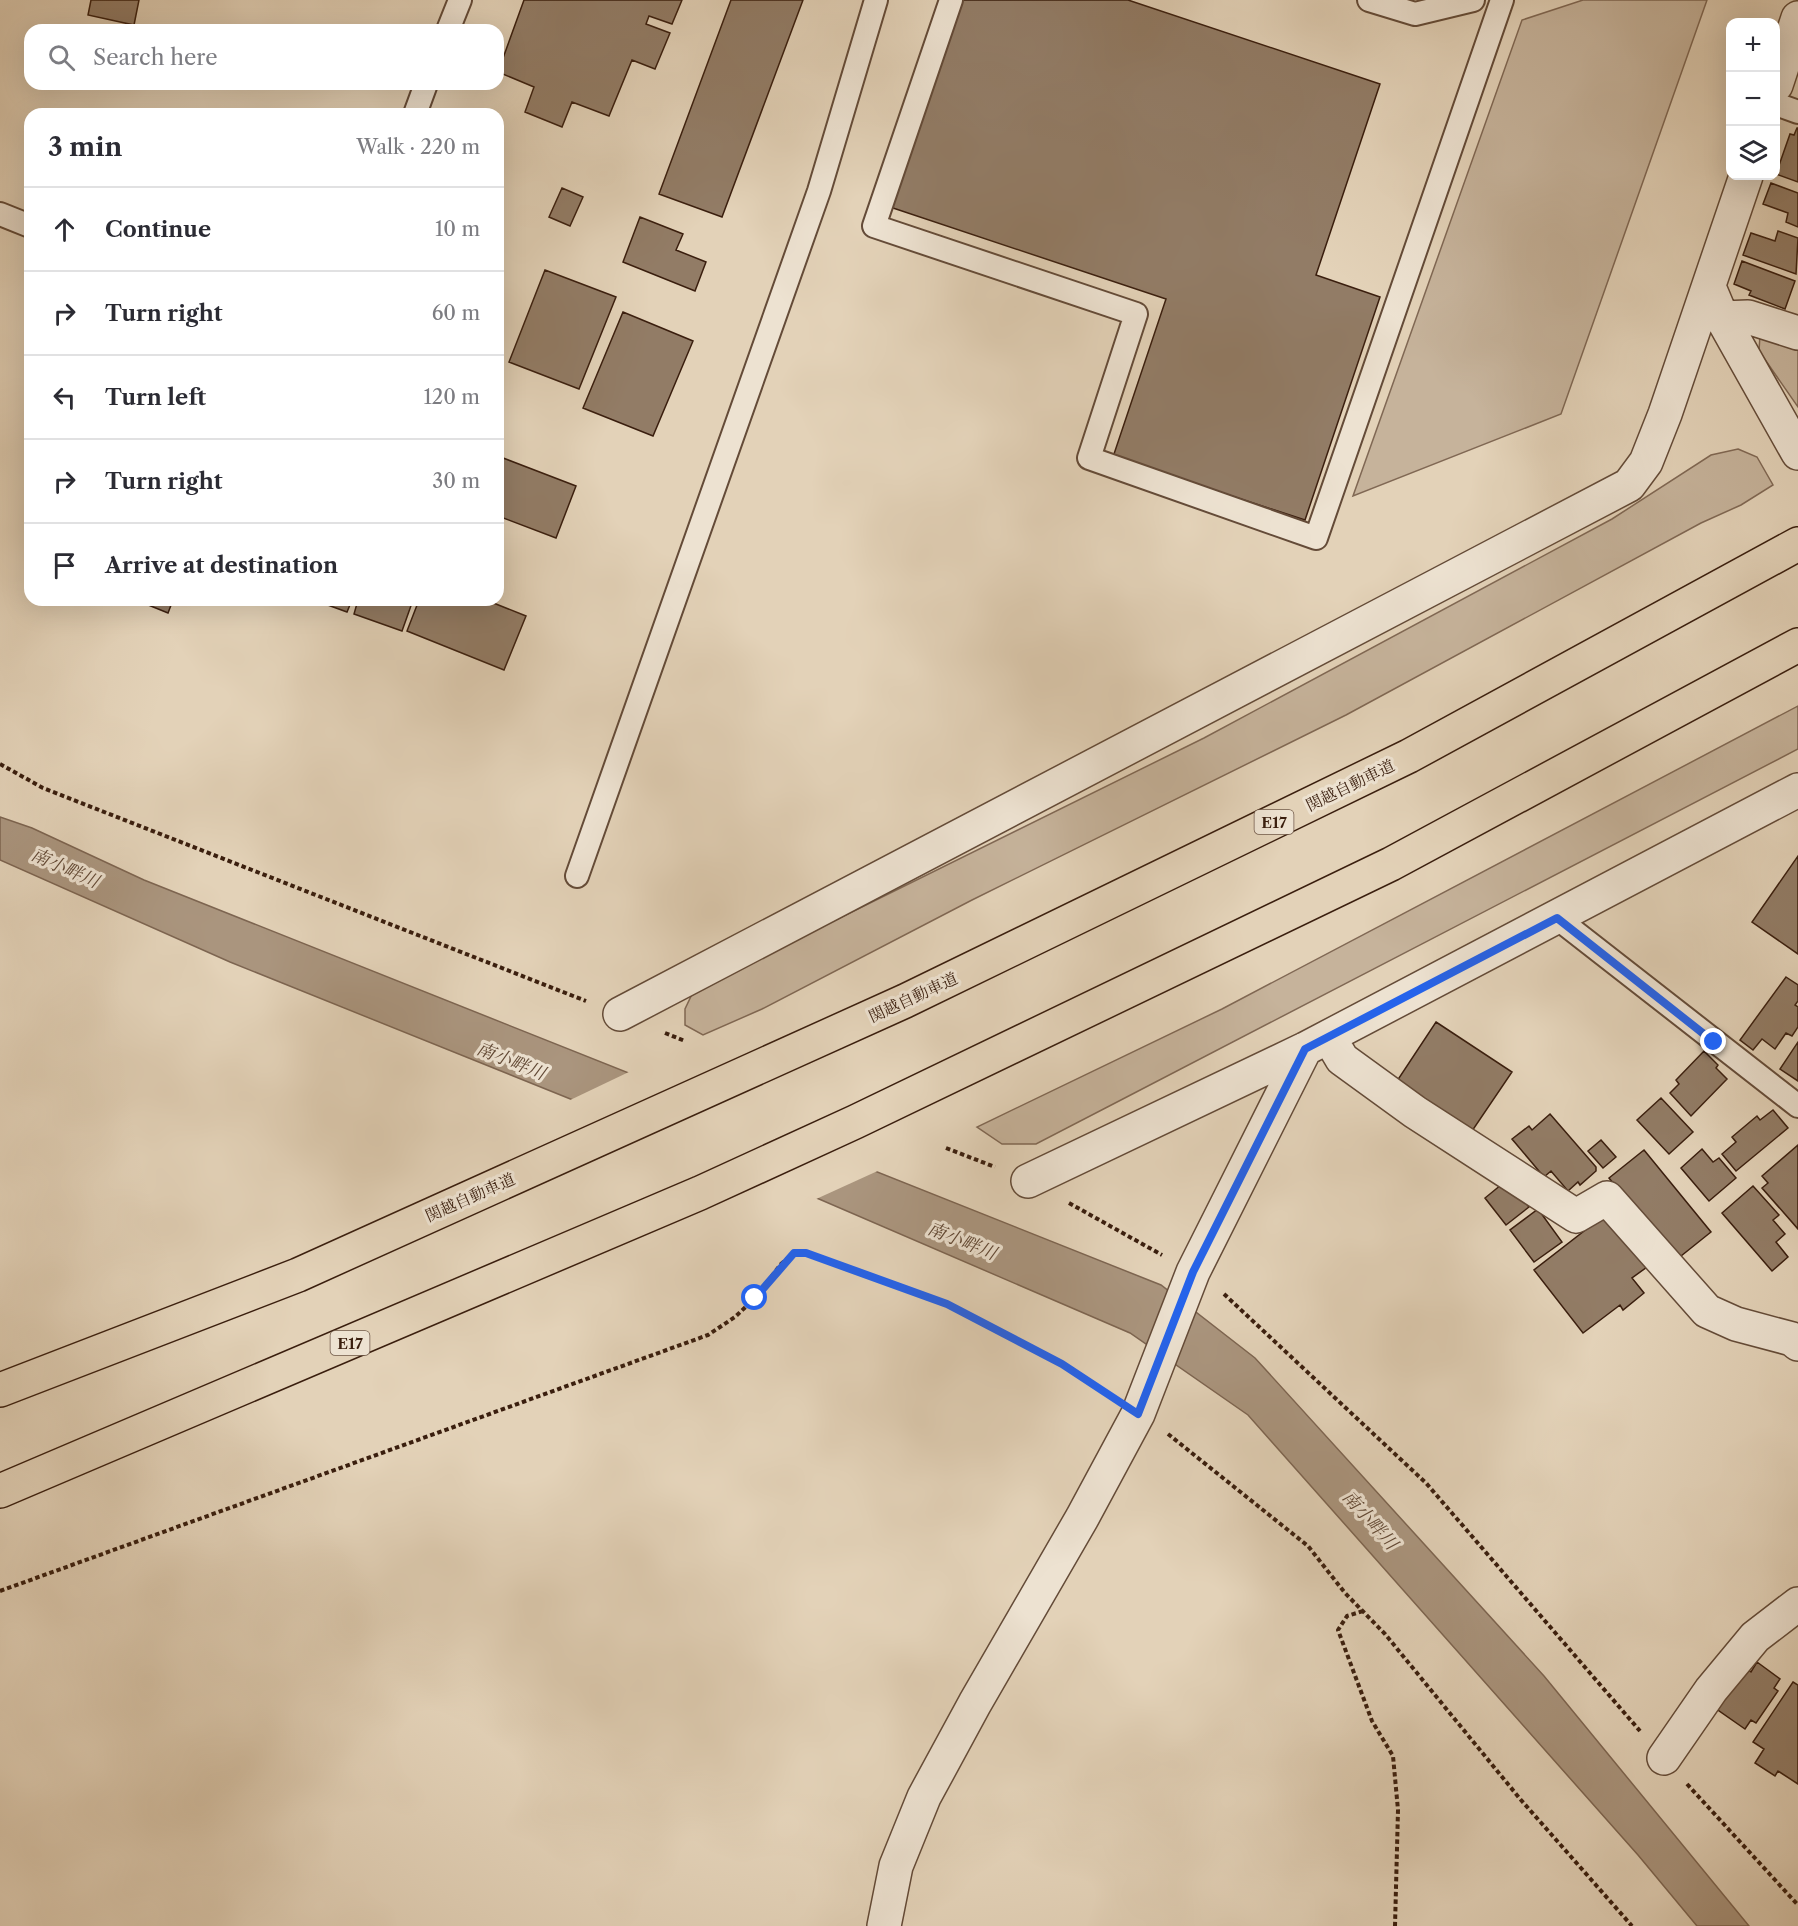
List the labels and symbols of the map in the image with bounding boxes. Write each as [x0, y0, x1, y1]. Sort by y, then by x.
street label: 関越自動車道 [1302, 755, 1398, 815]
road number: E17 [1254, 810, 1294, 834]
water label: 南小畔川 [28, 843, 104, 894]
street label: 関越自動車道 [865, 968, 961, 1026]
route end [1700, 1028, 1726, 1054]
water label: 南小畔川 [474, 1037, 550, 1085]
street label: 関越自動車道 [422, 1168, 518, 1226]
water label: 南小畔川 [925, 1217, 1001, 1265]
route start [741, 1284, 767, 1310]
road number: E17 [330, 1331, 370, 1355]
water label: 南小畔川 [1338, 1486, 1404, 1556]

